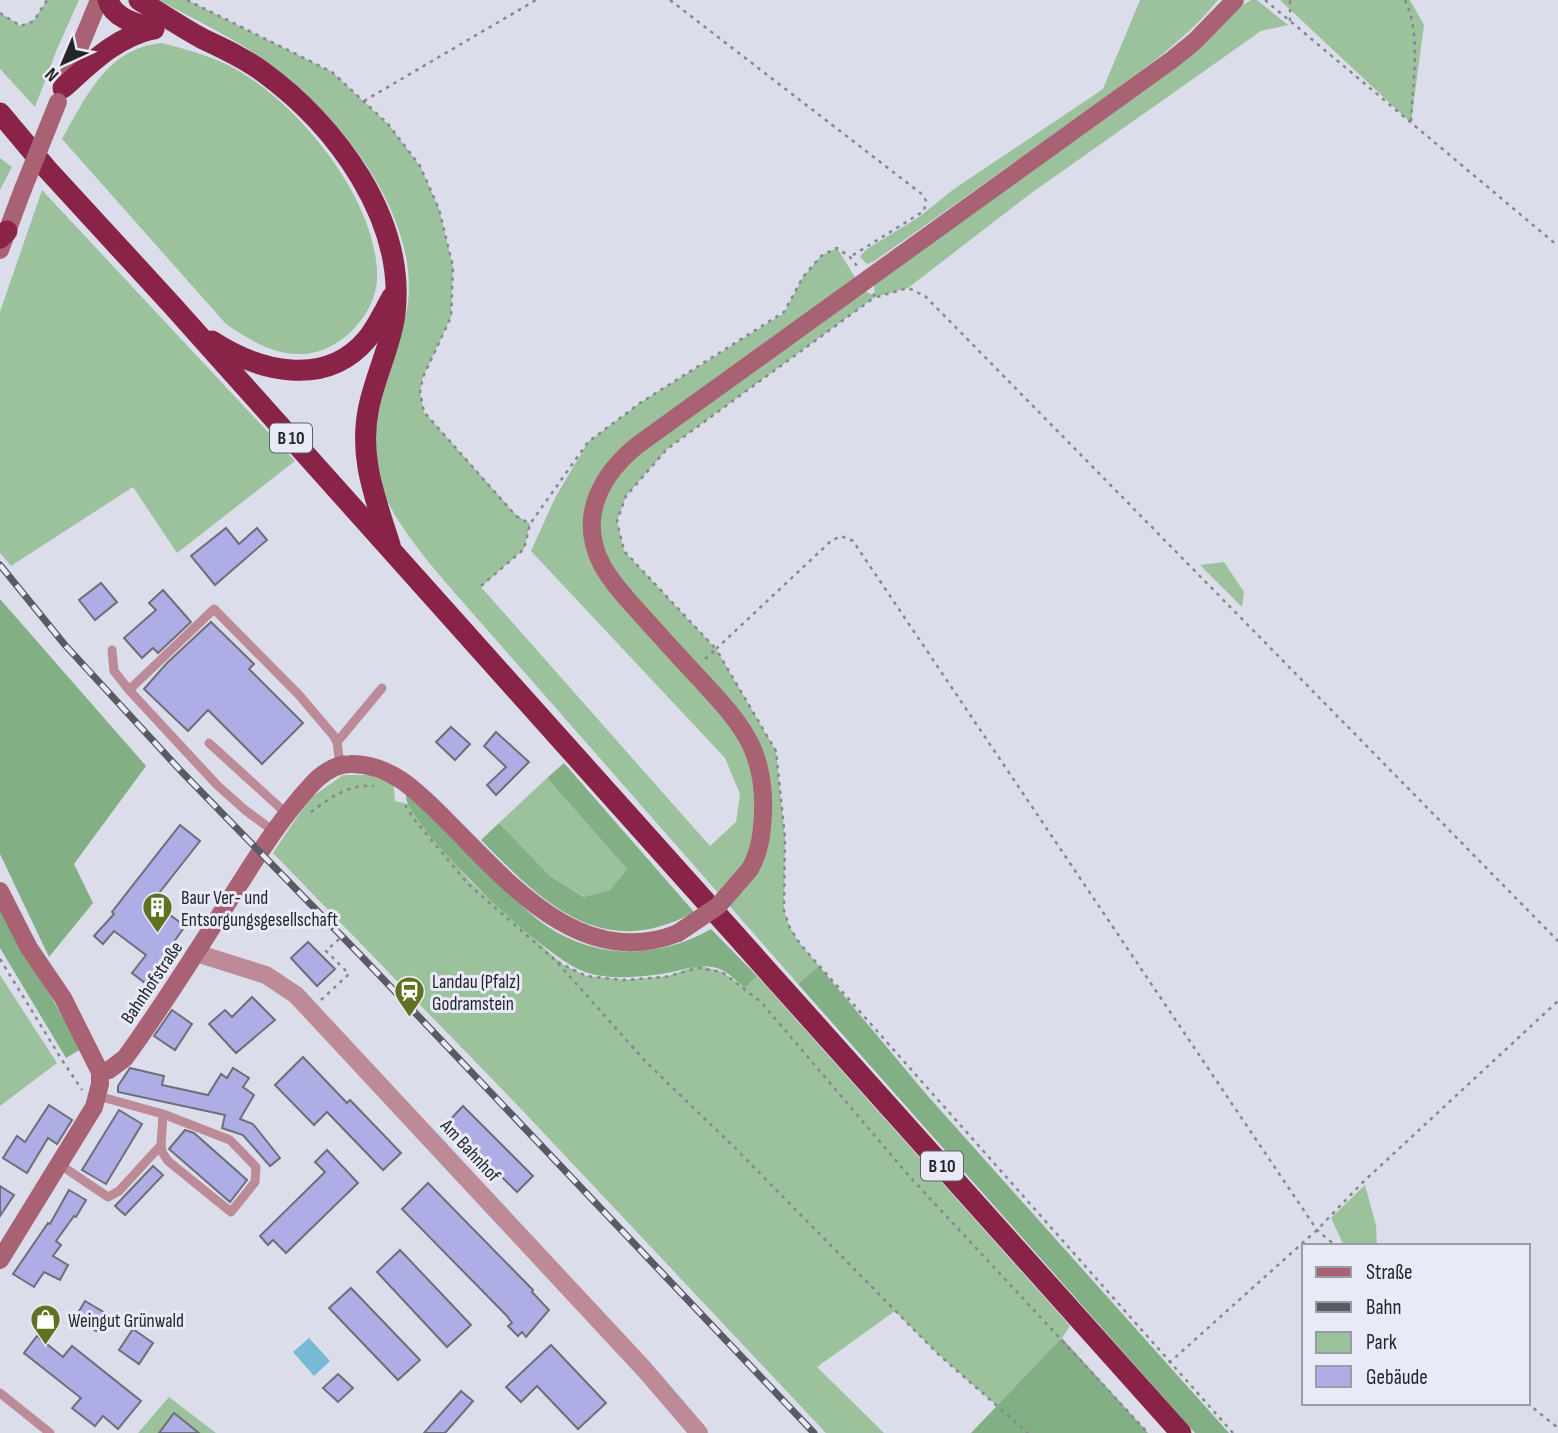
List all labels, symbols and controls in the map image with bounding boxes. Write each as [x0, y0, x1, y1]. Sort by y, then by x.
north arrow [28, 28, 98, 98]
text: N [41, 62, 64, 86]
road number: B 10 [270, 424, 312, 452]
place label: Baur Ver- und Entsorgungsgesellschaft [181, 887, 338, 932]
building icon: Baur Ver- und Entsorgungsgesellschaft [141, 891, 175, 935]
street label: Bahnhofstraße [116, 937, 188, 1028]
place label: Landau (Pfalz) Godramstein [432, 971, 520, 1016]
station icon: Landau (Pfalz) Godramstein [392, 975, 426, 1019]
street label: Am Bahnhof [434, 1114, 505, 1187]
road number: B 10 [921, 1152, 963, 1181]
legend [1302, 1244, 1530, 1405]
text: Straße [1366, 1260, 1412, 1285]
text: Bahn [1366, 1295, 1401, 1320]
shop icon: Weingut Grünwald [28, 1303, 62, 1347]
place label: Weingut Grünwald [68, 1310, 184, 1333]
text: Park [1366, 1330, 1397, 1355]
text: Gebäude [1366, 1365, 1428, 1390]

